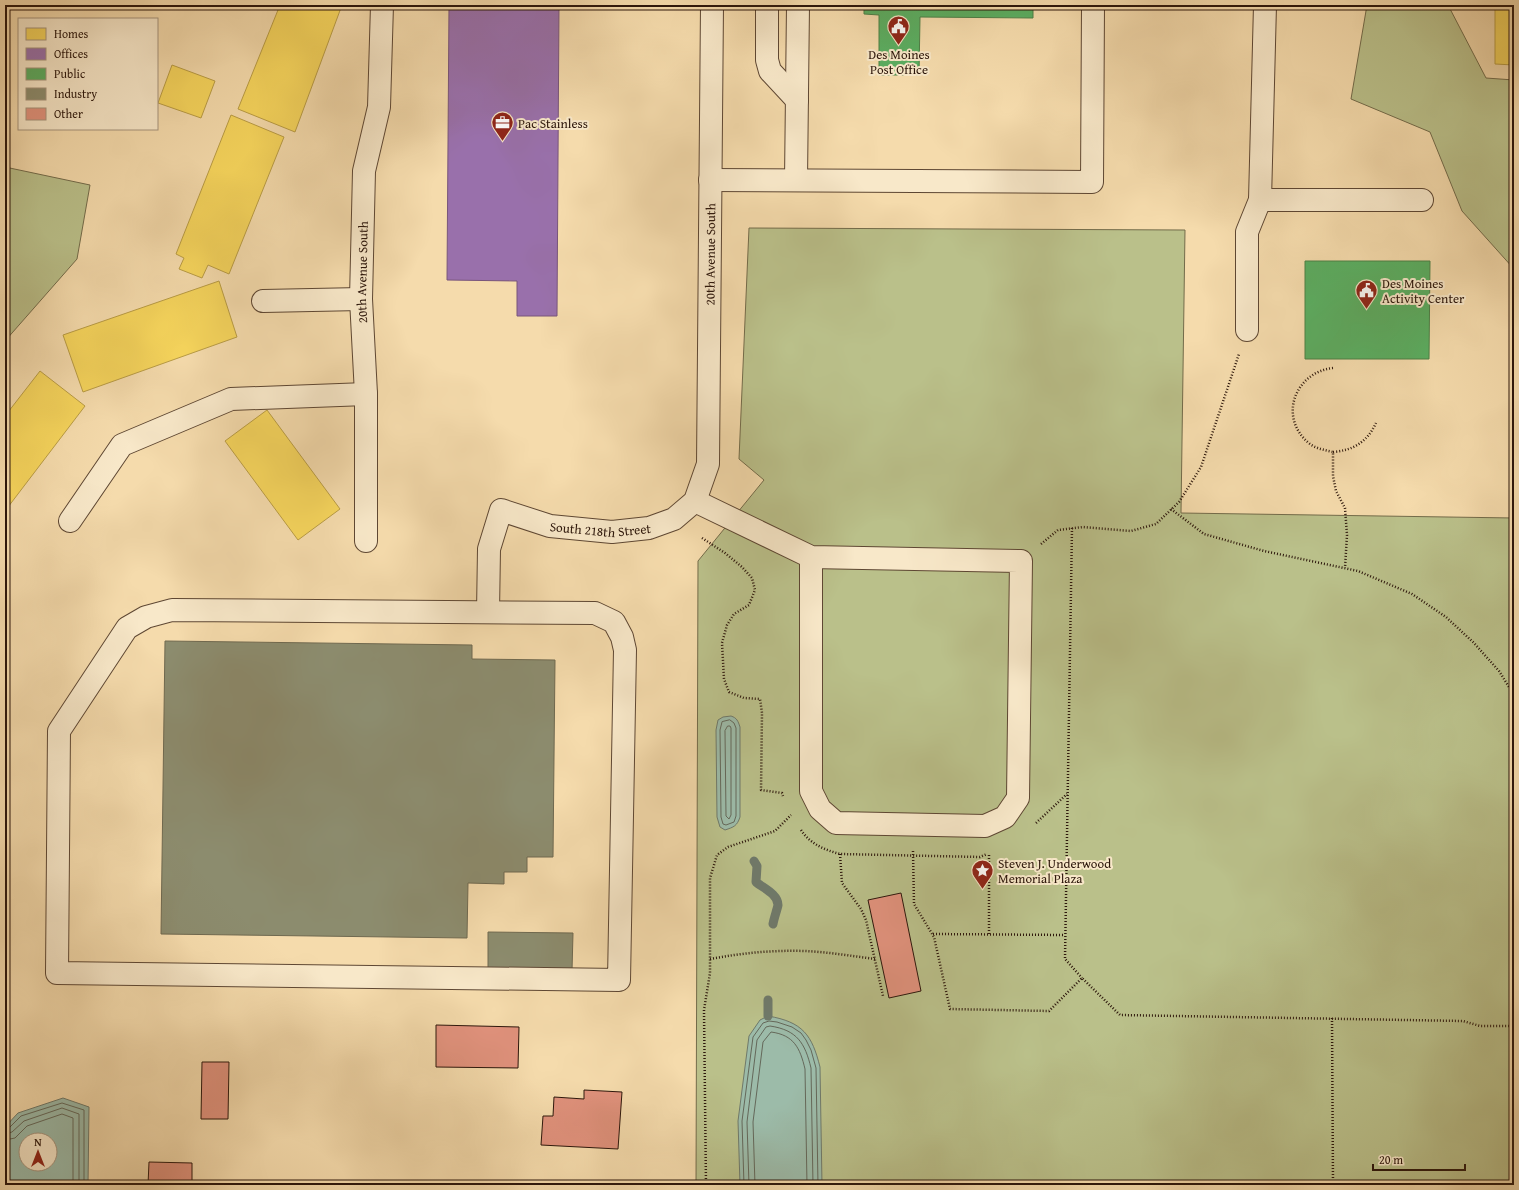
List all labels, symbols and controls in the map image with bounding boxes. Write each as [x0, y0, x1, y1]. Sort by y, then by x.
public building icon: Des Moines Post Office [886, 13, 912, 46]
legend [18, 18, 158, 130]
text: Homes [54, 25, 89, 42]
text: Offices [54, 45, 88, 62]
place label: Des Moines Post Office [868, 45, 930, 79]
text: Public [54, 65, 86, 82]
text: Industry [54, 85, 97, 102]
text: Other [54, 105, 83, 122]
office icon: Pac Stainless [490, 110, 516, 143]
place label: Pac Stainless [518, 114, 588, 133]
street label: 20th Avenue South [700, 202, 720, 305]
street label: 20th Avenue South [352, 220, 373, 324]
place label: Des Moines Activity Center [1382, 274, 1465, 308]
public building icon: Des Moines Activity Center [1354, 277, 1380, 310]
street label: South 218th Street [549, 517, 652, 542]
place label: Steven J. Underwood Memorial Plaza [998, 854, 1111, 888]
place icon: Steven J. Underwood Memorial Plaza [970, 857, 996, 890]
north arrow [18, 1132, 58, 1172]
text: N [34, 1134, 42, 1150]
scale bar [1373, 1146, 1465, 1172]
text: 20 m [1379, 1151, 1403, 1168]

